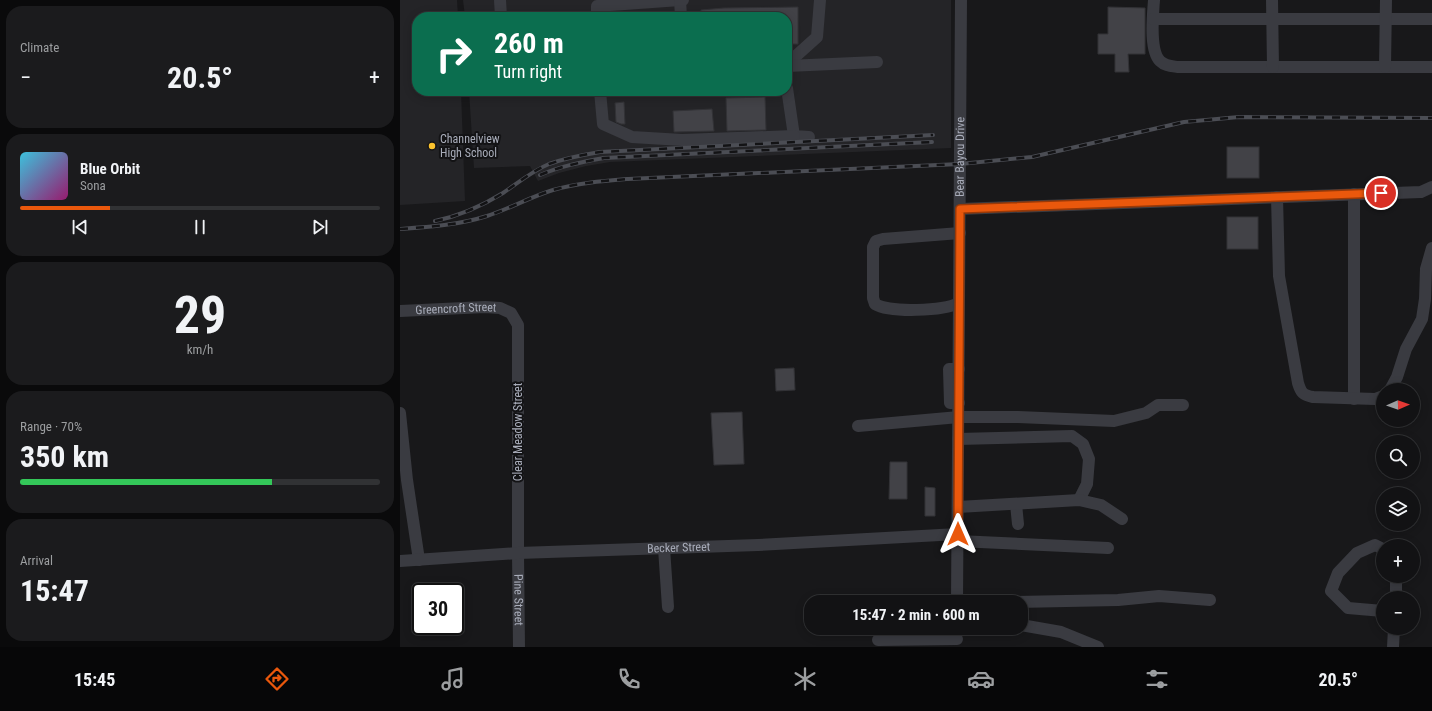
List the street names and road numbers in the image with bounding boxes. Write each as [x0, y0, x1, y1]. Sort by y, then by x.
street label: Bear Bayou Drive [953, 117, 967, 197]
street label: Greencroft Street [415, 300, 497, 317]
street label: Clear Meadow Street [511, 382, 525, 481]
street label: Becker Street [647, 540, 711, 556]
street label: Pine Street [511, 574, 526, 626]

